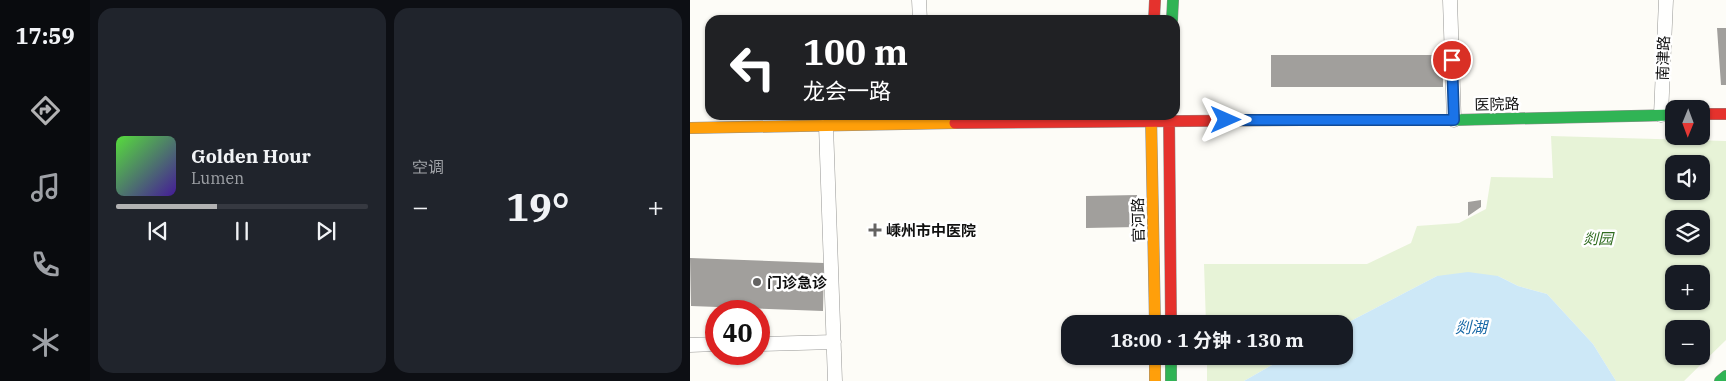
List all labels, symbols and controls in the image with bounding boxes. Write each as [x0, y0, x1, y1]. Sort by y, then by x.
text: 17:59 [15, 21, 75, 50]
text: 100 m [803, 29, 908, 75]
icon: left [720, 35, 785, 100]
street label: 南津路 [1653, 35, 1673, 81]
pin [1431, 39, 1473, 81]
icon: arrive [1438, 46, 1466, 74]
text: 龙会一路 [803, 76, 891, 105]
icon: directions [28, 93, 63, 128]
position arrow [1199, 93, 1251, 145]
street label: 医院路 [1474, 94, 1520, 114]
north arrow [1665, 100, 1710, 145]
map controls [1665, 100, 1710, 365]
text: Golden Hour [191, 144, 311, 168]
button: sound [1665, 155, 1710, 200]
text: 空调 [412, 157, 444, 177]
text: Lumen [191, 168, 244, 188]
icon: music [28, 170, 63, 205]
text: 19° [506, 182, 570, 231]
text: − [412, 188, 429, 225]
text: + [647, 188, 664, 225]
street label: 官河路 [1128, 197, 1148, 243]
button: layers [1665, 210, 1710, 255]
icon: previous [144, 217, 172, 245]
icon: pause [228, 217, 256, 245]
icon: next [312, 217, 340, 245]
place label: 嵊州市中医院 [886, 221, 976, 240]
marker: 嵊州市中医院 [868, 223, 882, 237]
park label: 剡园 [1583, 229, 1615, 248]
icon: phone [28, 247, 63, 282]
button: + [1665, 265, 1710, 310]
place label: 门诊急诊 [767, 273, 828, 292]
marker: 门诊急诊 [751, 276, 763, 288]
speed limit sign: 40 [705, 300, 770, 365]
water label: 剡湖 [1455, 317, 1490, 337]
button: − [1665, 320, 1710, 365]
icon: climate [28, 325, 63, 360]
text: 18:00 · 1 分钟 · 130 m [1110, 328, 1304, 352]

